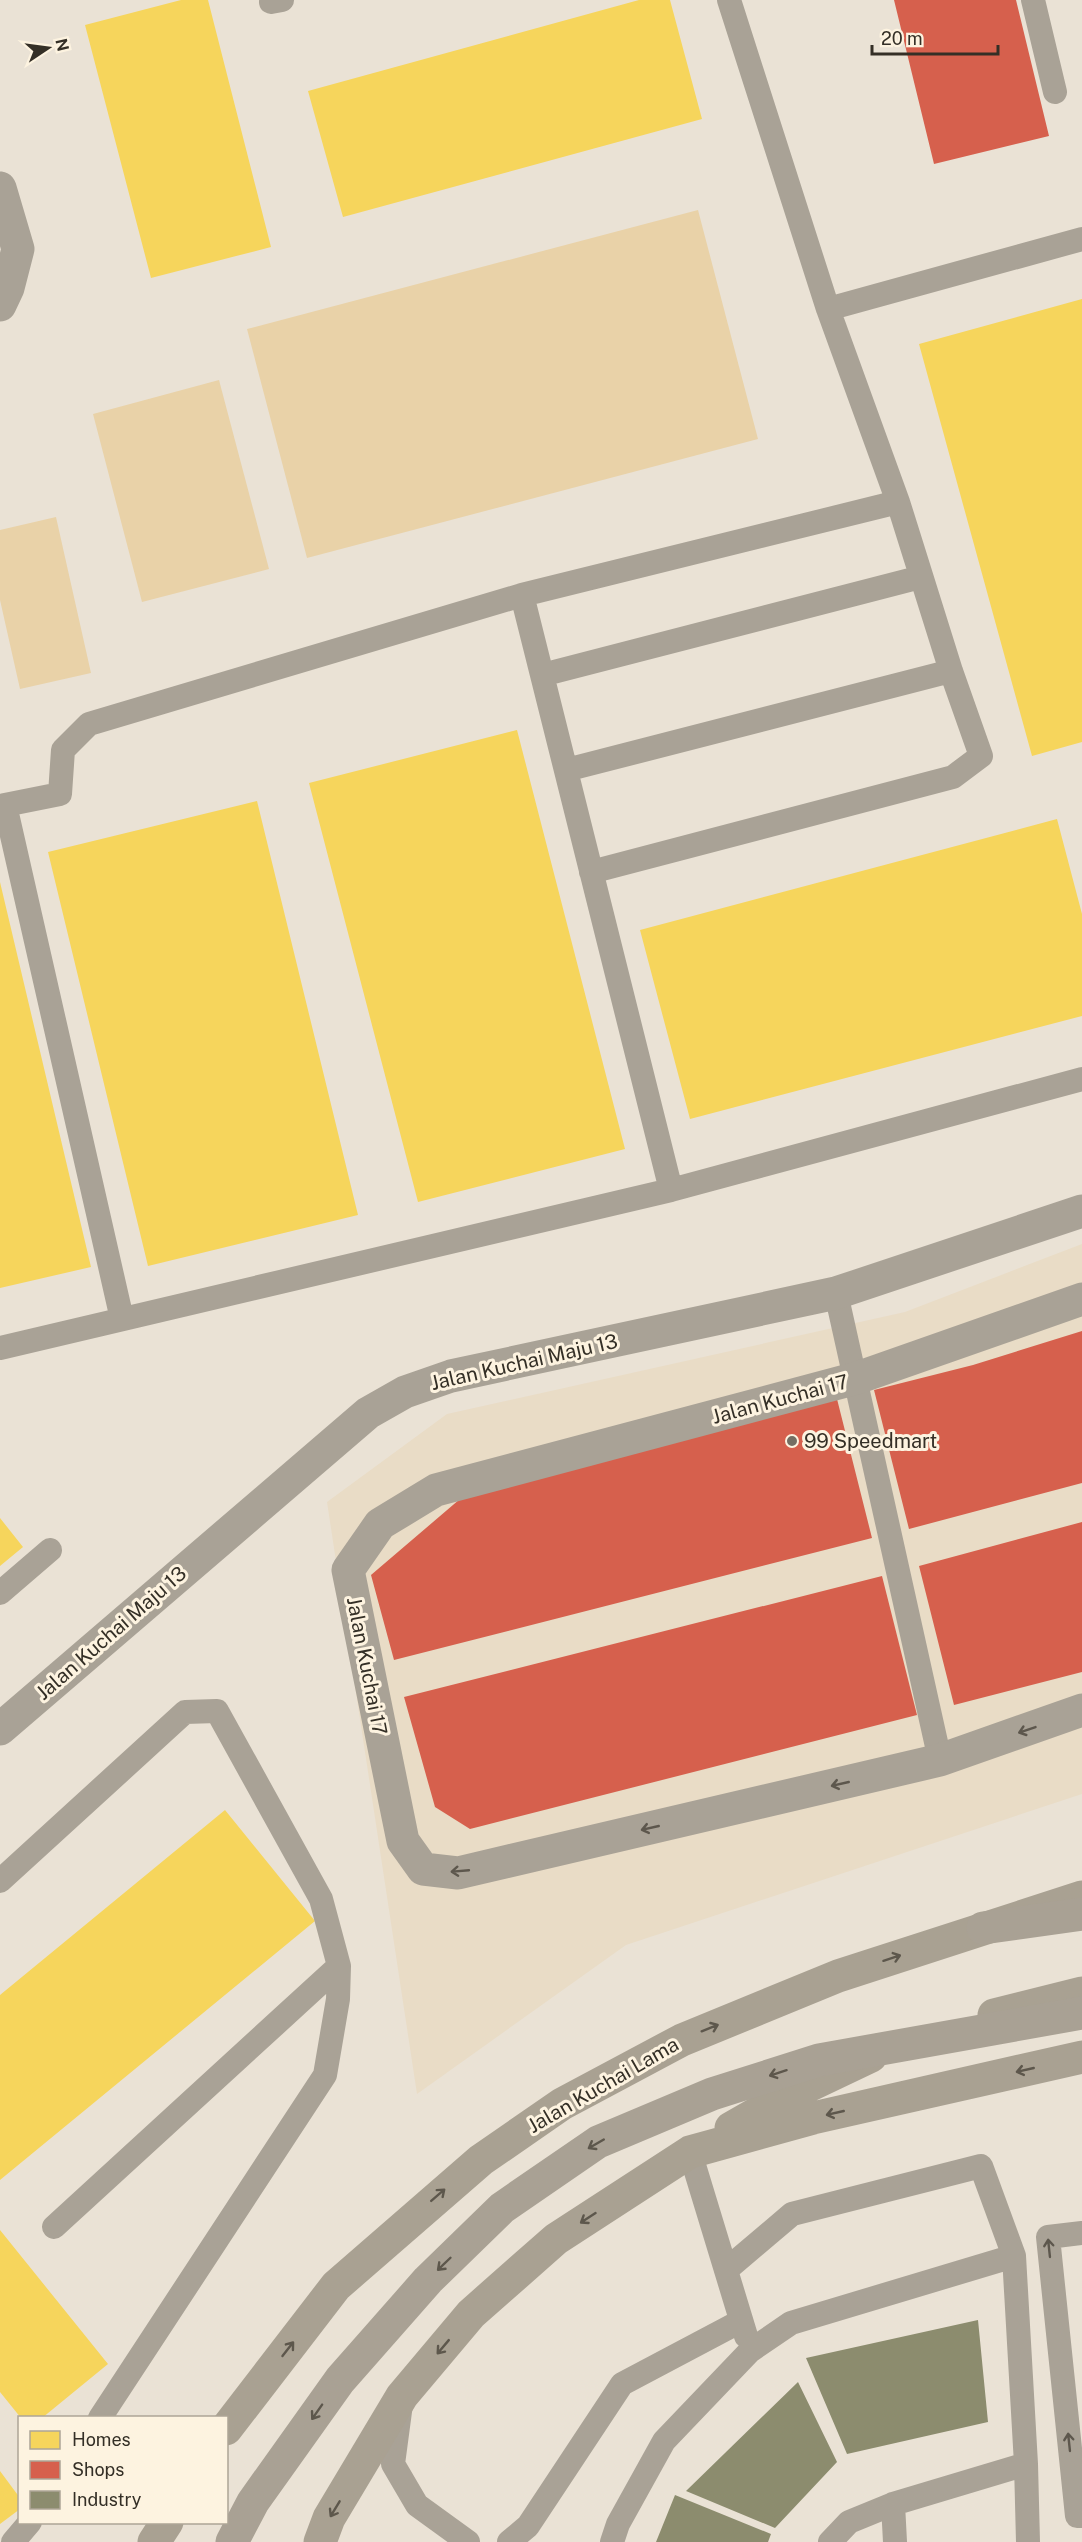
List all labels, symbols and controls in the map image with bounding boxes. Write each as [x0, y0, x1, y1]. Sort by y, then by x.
north arrow [18, 18, 78, 78]
scale bar [872, 18, 998, 56]
text: 20 m [881, 28, 923, 49]
text: N [51, 37, 73, 53]
street label: Jalan Kuchai Maju 13 [428, 1329, 620, 1395]
street label: Jalan Kuchai 17 [709, 1369, 851, 1429]
place label: 99 Speedmart [804, 1429, 937, 1453]
marker: 99 Speedmart [785, 1434, 799, 1448]
street label: Jalan Kuchai Maju 13 [31, 1561, 191, 1705]
street label: Jalan Kuchai 17 [342, 1595, 392, 1737]
one-way arrow [1018, 1725, 1037, 1736]
one-way arrow [830, 1778, 849, 1790]
one-way arrow [641, 1823, 660, 1834]
one-way arrow [450, 1866, 470, 1877]
one-way arrow [882, 1952, 901, 1963]
one-way arrow [701, 2022, 719, 2033]
street label: Jalan Kuchai Lama [523, 2032, 683, 2138]
one-way arrow [1016, 2065, 1035, 2077]
one-way arrow [769, 2069, 788, 2080]
one-way arrow [825, 2108, 844, 2120]
one-way arrow [588, 2138, 605, 2150]
one-way arrow [430, 2188, 445, 2202]
one-way arrow [580, 2212, 597, 2224]
one-way arrow [1043, 2239, 1054, 2259]
one-way arrow [436, 2257, 451, 2272]
one-way arrow [437, 2339, 450, 2355]
one-way arrow [281, 2342, 294, 2358]
one-way arrow [311, 2404, 323, 2420]
legend [18, 2416, 228, 2524]
text: Homes [72, 2429, 131, 2450]
one-way arrow [1063, 2433, 1074, 2453]
text: Shops [72, 2459, 124, 2480]
text: Industry [72, 2489, 142, 2510]
one-way arrow [328, 2500, 340, 2517]

